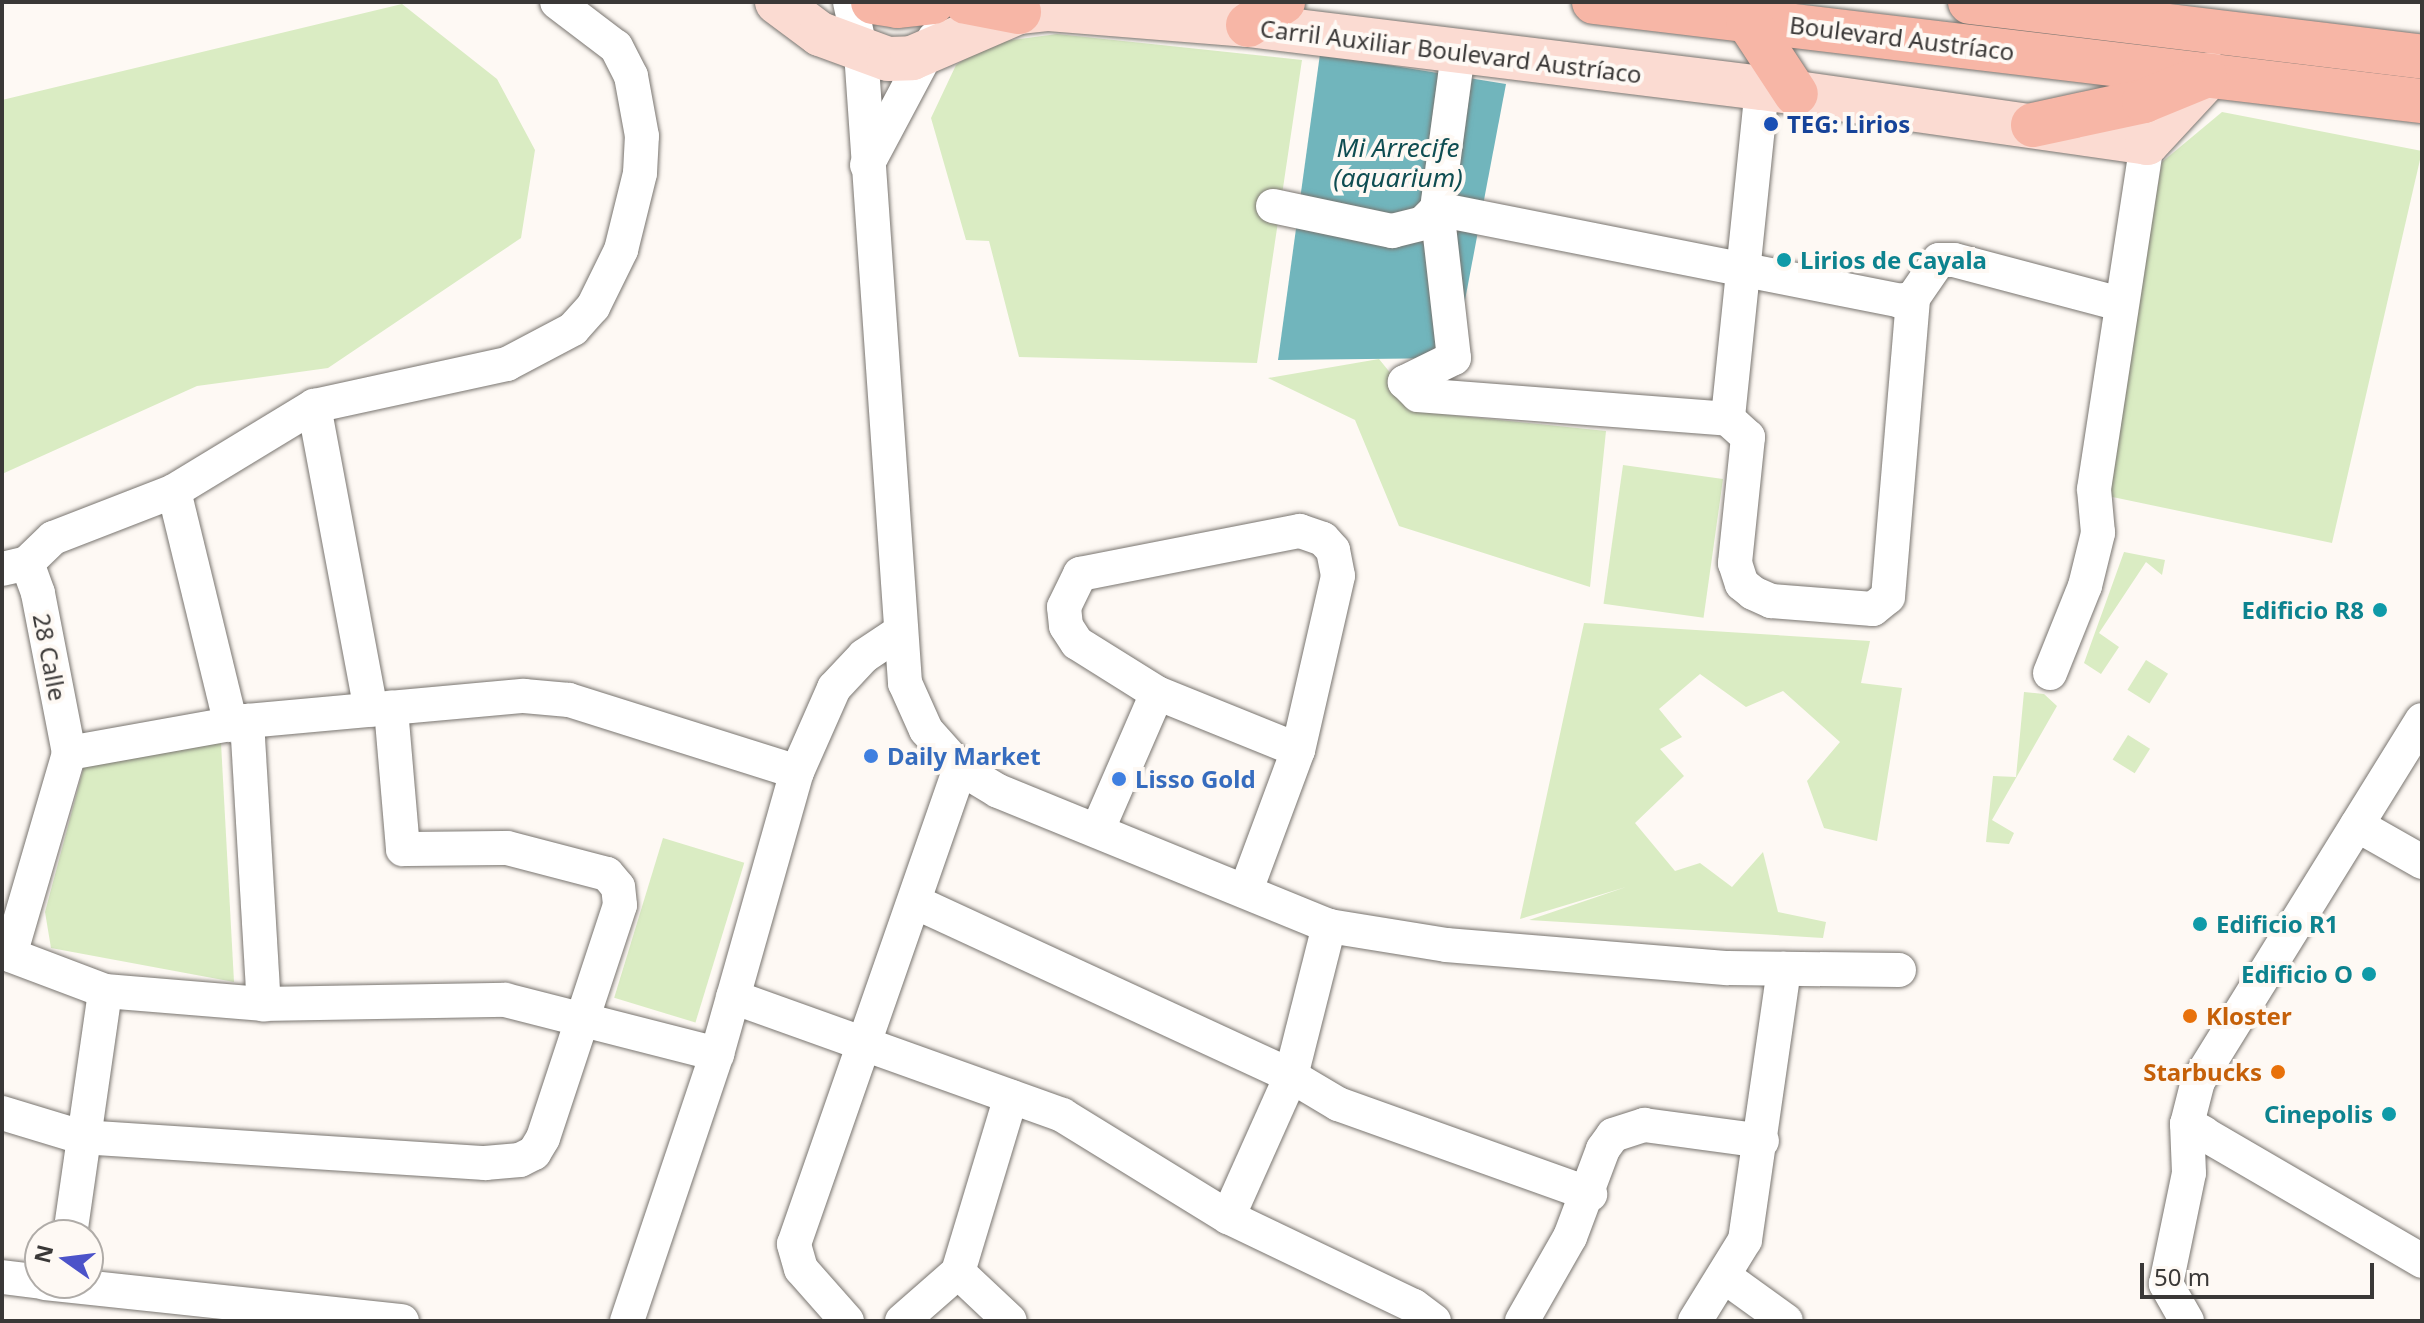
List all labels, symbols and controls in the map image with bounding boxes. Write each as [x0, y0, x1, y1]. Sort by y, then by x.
street label: Boulevard Austríaco [1788, 10, 2016, 66]
street label: Carril Auxiliar Boulevard Austríaco [1258, 13, 1644, 89]
place label: TEG: Lirios [1787, 110, 1910, 138]
marker: TEG: Lirios [1762, 115, 1780, 133]
water label: Mi Arrecife (aquarium) [1333, 132, 1463, 194]
place label: Lirios de Cayala [1800, 246, 1987, 274]
marker: Lirios de Cayala [1775, 251, 1793, 269]
place label: Edificio R8 [2242, 596, 2364, 624]
marker: Edificio R8 [2371, 601, 2389, 619]
street label: 28 Calle [27, 611, 73, 703]
place label: Daily Market [887, 742, 1041, 770]
marker: Daily Market [862, 747, 880, 765]
place label: Lisso Gold [1135, 765, 1256, 793]
marker: Lisso Gold [1110, 770, 1128, 788]
place label: Edificio R1 [2216, 910, 2338, 938]
marker: Edificio R1 [2191, 915, 2209, 933]
place label: Edificio O [2241, 960, 2353, 988]
marker: Edificio O [2360, 965, 2378, 983]
place label: Kloster [2206, 1002, 2292, 1030]
marker: Kloster [2181, 1007, 2199, 1025]
place label: Starbucks [2143, 1058, 2262, 1086]
marker: Starbucks [2269, 1063, 2287, 1081]
place label: Cinepolis [2264, 1100, 2373, 1128]
marker: Cinepolis [2380, 1105, 2398, 1123]
north arrow [24, 1219, 104, 1299]
text: N [26, 1241, 59, 1266]
scale bar [2144, 1247, 2378, 1297]
text: 50 m [2154, 1260, 2210, 1293]

